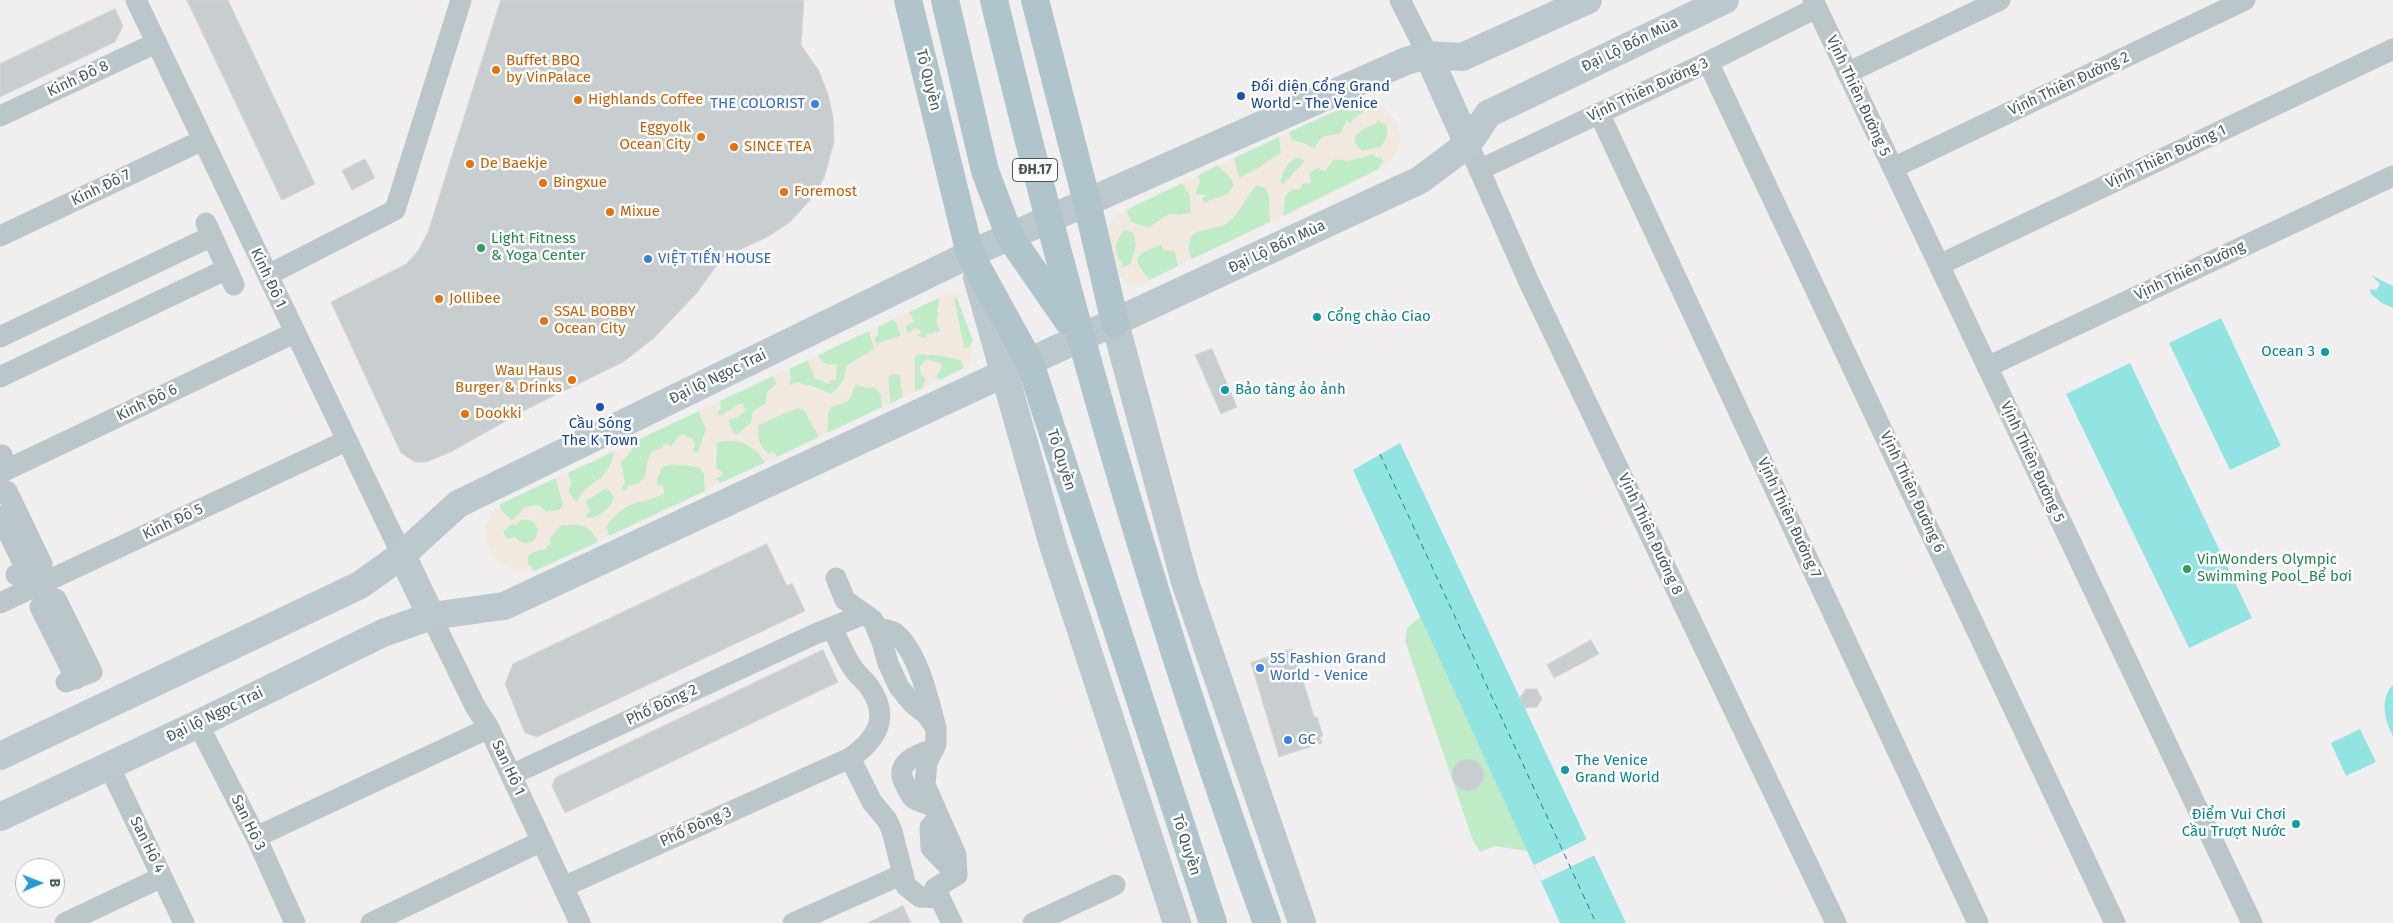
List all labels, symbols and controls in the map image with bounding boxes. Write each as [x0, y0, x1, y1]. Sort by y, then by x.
street label: Đại Lộ Bốn Mùa [1579, 14, 1681, 76]
street label: Vịnh Thiên Đường 5 [1822, 33, 1894, 159]
street label: Tô Quyền [912, 47, 944, 113]
street label: Vịnh Thiên Đường 2 [2006, 48, 2132, 120]
place label: Buffet BBQ by VinPalace [506, 52, 591, 87]
street label: Vịnh Thiên Đường 3 [1585, 54, 1711, 126]
street label: Kinh Đô 8 [45, 57, 111, 101]
marker: Buffet BBQ by VinPalace [490, 64, 502, 76]
place label: Đối diện Cổng Grand World - The Venice [1251, 78, 1390, 113]
marker: Đối diện Cổng Grand World - The Venice [1235, 90, 1247, 102]
place label: Highlands Coffee [588, 91, 703, 109]
marker: Highlands Coffee [572, 94, 584, 106]
place label: THE COLORIST [710, 95, 805, 113]
marker: THE COLORIST [809, 98, 821, 110]
place label: Eggyolk Ocean City [619, 119, 691, 154]
street label: Vịnh Thiên Đường 1 [2103, 121, 2229, 193]
marker: Eggyolk Ocean City [695, 131, 707, 143]
place label: SINCE TEA [744, 138, 812, 156]
marker: SINCE TEA [728, 141, 740, 153]
place label: De Baekje [480, 155, 547, 173]
marker: De Baekje [464, 158, 476, 170]
road number: ĐH.17 [1012, 158, 1058, 182]
street label: Kinh Đô 7 [68, 166, 134, 210]
place label: Bingxue [553, 174, 607, 192]
marker: Bingxue [537, 177, 549, 189]
place label: Foremost [794, 183, 857, 201]
marker: Foremost [778, 186, 790, 198]
place label: Mixue [620, 203, 660, 221]
marker: Mixue [604, 206, 616, 218]
street label: Đại Lộ Bốn Mùa [1226, 217, 1328, 277]
place label: Light Fitness & Yoga Center [491, 230, 586, 265]
street label: Vịnh Thiên Đường [2132, 238, 2248, 304]
marker: Light Fitness & Yoga Center [475, 242, 487, 254]
street label: Kinh Đô 1 [246, 245, 290, 311]
place label: VIỆT TIẾN HOUSE [658, 250, 772, 268]
marker: VIỆT TIẾN HOUSE [642, 253, 654, 265]
place label: Jollibee [449, 290, 501, 308]
marker: Jollibee [433, 293, 445, 305]
place label: SSAL BOBBY Ocean City [554, 303, 636, 338]
place label: Cổng chào Ciao [1327, 308, 1431, 326]
marker: Cổng chào Ciao [1311, 311, 1323, 323]
marker: SSAL BOBBY Ocean City [538, 315, 550, 327]
place label: Ocean 3 [2261, 343, 2315, 361]
street label: Đại lộ Ngọc Trai [667, 346, 769, 408]
marker: Ocean 3 [2319, 346, 2331, 358]
place label: Wau Haus Burger & Drinks [455, 362, 562, 397]
marker: Wau Haus Burger & Drinks [566, 374, 578, 386]
street label: Kinh Đô 6 [114, 381, 180, 425]
place label: Bảo tàng ảo ảnh [1235, 381, 1346, 399]
marker: Bảo tàng ảo ảnh [1219, 384, 1231, 396]
street label: Vịnh Thiên Đường 5 [1996, 399, 2068, 525]
marker: Cầu Sóng The K Town [594, 401, 606, 413]
place label: Dookki [475, 405, 522, 423]
marker: Dookki [459, 408, 471, 420]
place label: Cầu Sóng The K Town [562, 415, 638, 450]
street label: Tô Quyền [1043, 427, 1079, 493]
street label: Vịnh Thiên Đường 6 [1876, 428, 1948, 556]
street label: Vịnh Thiên Đường 7 [1753, 455, 1825, 581]
street label: Vịnh Thiên Đường 8 [1614, 470, 1686, 598]
street label: Kinh Đô 5 [140, 500, 206, 544]
place label: VinWonders Olympic Swimming Pool_Bể bơi [2197, 551, 2352, 586]
marker: VinWonders Olympic Swimming Pool_Bể bơi [2181, 563, 2193, 575]
place label: 5S Fashion Grand World - Venice [1270, 650, 1386, 685]
marker: 5S Fashion Grand World - Venice [1254, 662, 1266, 674]
street label: Phố Đông 2 [624, 681, 700, 729]
street label: Đại lộ Ngọc Trai [164, 684, 266, 746]
place label: GC [1298, 731, 1316, 749]
marker: GC [1282, 734, 1294, 746]
street label: San Hô 1 [487, 738, 529, 798]
place label: The Venice Grand World [1575, 752, 1660, 787]
marker: The Venice Grand World [1559, 764, 1571, 776]
street label: San Hô 3 [227, 792, 269, 854]
street label: Phố Đông 3 [657, 803, 735, 851]
place label: Điểm Vui Chơi Cầu Trượt Nước [2182, 806, 2286, 841]
street label: Tô Quyền [1168, 812, 1204, 878]
street label: San Hô 4 [126, 814, 168, 876]
marker: Điểm Vui Chơi Cầu Trượt Nước [2290, 818, 2302, 830]
north arrow [15, 858, 65, 908]
text: B [46, 878, 63, 887]

